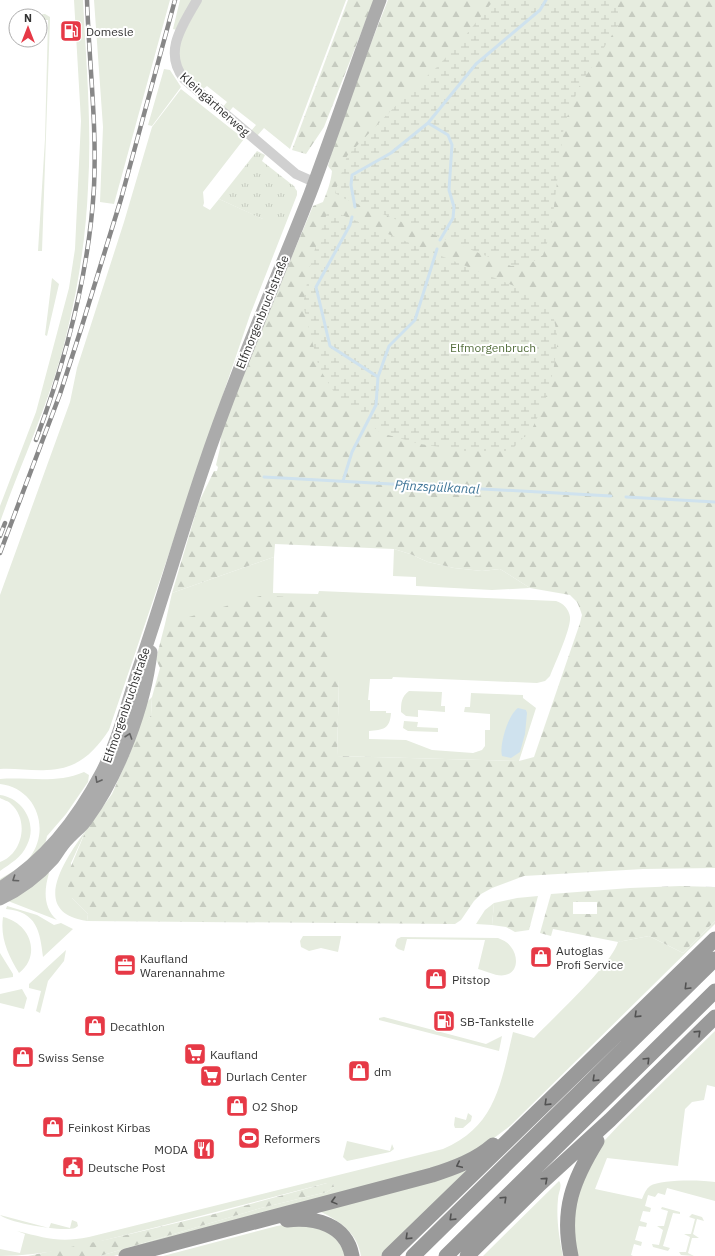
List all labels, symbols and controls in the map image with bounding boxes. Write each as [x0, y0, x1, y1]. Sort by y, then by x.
north arrow [8, 8, 48, 48]
text: N [24, 11, 32, 25]
fuel station icon: Domesle [58, 18, 84, 44]
place label: Domesle [86, 24, 134, 39]
street label: Kleingärtnerweg [177, 69, 253, 140]
street label: Elfmorgenbruchstraße [232, 253, 292, 371]
park label: Elfmorgenbruch [450, 340, 536, 355]
water label: Pfinzspülkanal [394, 476, 480, 498]
street label: Elfmorgenbruchstraße [99, 645, 153, 765]
one-way arrow [124, 733, 133, 740]
one-way arrow [95, 776, 102, 783]
one-way arrow [12, 874, 19, 882]
place label: Autoglas Profi Service [556, 943, 624, 972]
shop icon: Autoglas Profi Service [528, 944, 554, 970]
place label: Kaufland Warenannahme [140, 951, 225, 980]
office icon: Kaufland Warenannahme [112, 952, 138, 978]
shop icon: Pitstop [423, 966, 449, 992]
place label: Pitstop [452, 972, 490, 987]
one-way arrow [685, 982, 692, 990]
fuel station icon: SB-Tankstelle [431, 1008, 457, 1034]
one-way arrow [634, 1010, 642, 1018]
shop icon: Decathlon [82, 1013, 108, 1039]
place label: SB-Tankstelle [460, 1014, 534, 1029]
place label: Decathlon [110, 1019, 165, 1034]
one-way arrow [693, 1030, 701, 1038]
supermarket icon: Kaufland [182, 1041, 208, 1067]
shop icon: Swiss Sense [10, 1044, 36, 1070]
place label: Kaufland [210, 1047, 258, 1062]
place label: Swiss Sense [38, 1050, 105, 1065]
one-way arrow [642, 1057, 650, 1065]
shop icon: dm [346, 1058, 372, 1084]
supermarket icon: Durlach Center [198, 1063, 224, 1089]
place label: dm [374, 1064, 391, 1079]
place label: Durlach Center [226, 1069, 307, 1084]
one-way arrow [592, 1074, 600, 1081]
shop icon: O2 Shop [224, 1093, 250, 1119]
place label: O2 Shop [252, 1099, 298, 1114]
one-way arrow [544, 1099, 552, 1106]
shop icon: Feinkost Kirbas [40, 1114, 66, 1140]
place label: Feinkost Kirbas [68, 1120, 151, 1135]
sports icon: Reformers [236, 1125, 262, 1151]
place label: Reformers [264, 1131, 321, 1146]
restaurant icon: MODA [191, 1136, 217, 1162]
place label: MODA [154, 1142, 188, 1157]
public building icon: Deutsche Post [60, 1154, 86, 1180]
place label: Deutsche Post [88, 1160, 166, 1175]
one-way arrow [456, 1160, 463, 1168]
one-way arrow [540, 1177, 548, 1185]
one-way arrow [331, 1196, 338, 1205]
one-way arrow [499, 1197, 507, 1204]
one-way arrow [449, 1213, 457, 1221]
one-way arrow [405, 1232, 413, 1240]

